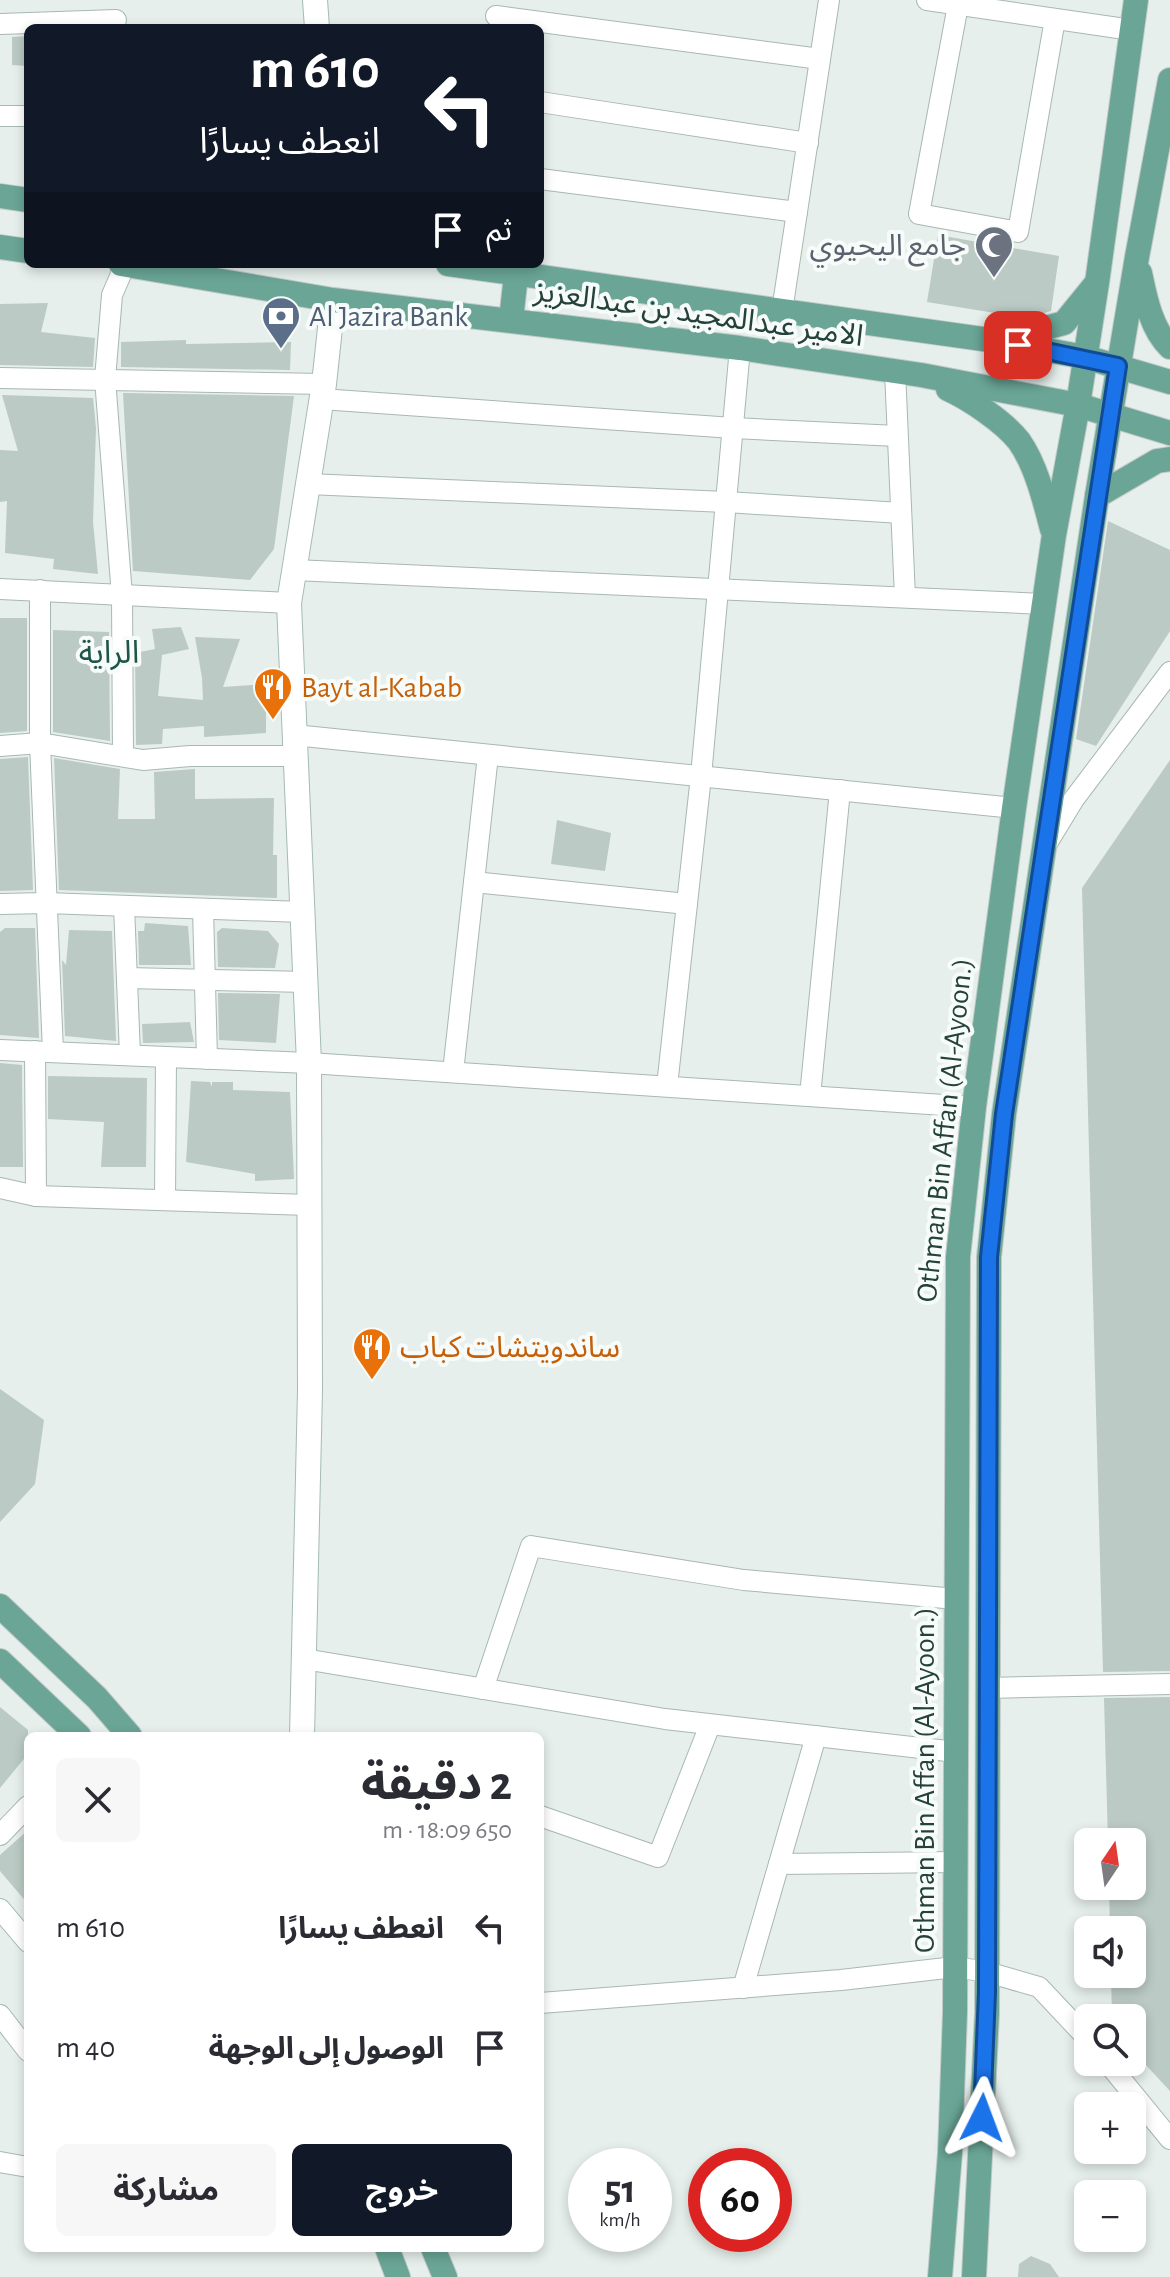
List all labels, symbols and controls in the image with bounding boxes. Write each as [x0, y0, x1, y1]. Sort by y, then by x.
text: 610 m [250, 42, 380, 98]
icon: left [408, 56, 512, 160]
text: انعطف يسارًا [199, 124, 380, 160]
icon: arrive [426, 208, 470, 252]
text: ثم [486, 216, 512, 246]
mosque icon: جامع اليحيوي [973, 224, 1015, 279]
place label: جامع اليحيوي [810, 231, 966, 268]
street label: الامير عبدالمجيد بن عبدالعزيز [531, 276, 865, 353]
bank icon: Al Jazira Bank [260, 295, 302, 350]
place label: Al Jazira Bank [309, 302, 468, 332]
pin [984, 311, 1052, 379]
icon: arrive [996, 323, 1040, 367]
district label: الراية [79, 637, 139, 671]
restaurant icon: Bayt al-Kabab [252, 666, 294, 721]
place label: Bayt al-Kabab [301, 673, 462, 703]
street label: Othman Bin Affan (Al-Ayoon.) [912, 957, 978, 1304]
restaurant icon: ساندويتشات كباب [351, 1326, 393, 1381]
place label: ساندويتشات كباب [400, 1333, 620, 1364]
street label: Othman Bin Affan (Al-Ayoon.) [910, 1607, 940, 1953]
button: close [56, 1758, 140, 1842]
text: 2 دقيقة [361, 1761, 512, 1809]
text: 650 m · 18:09 [382, 1817, 512, 1843]
north arrow [1074, 1828, 1146, 1900]
map controls [1074, 1828, 1146, 2252]
icon: left [468, 1906, 512, 1950]
text: 610 m [56, 1913, 125, 1943]
text: انعطف يسارًا [278, 1914, 444, 1944]
button: sound [1074, 1916, 1146, 1988]
button: search [1074, 2004, 1146, 2076]
icon: arrive [468, 2026, 512, 2070]
text: 40 m [56, 2033, 115, 2063]
text: الوصول إلى الوجهة [208, 2034, 444, 2064]
position arrow [940, 2076, 1024, 2160]
button: + [1074, 2092, 1146, 2164]
button: مشاركة [56, 2144, 276, 2236]
button: خروج [292, 2144, 512, 2236]
speed limit sign: 60 [688, 2148, 792, 2252]
text: 51 [604, 2170, 636, 2210]
button: − [1074, 2180, 1146, 2252]
text: km/h [599, 2210, 641, 2230]

